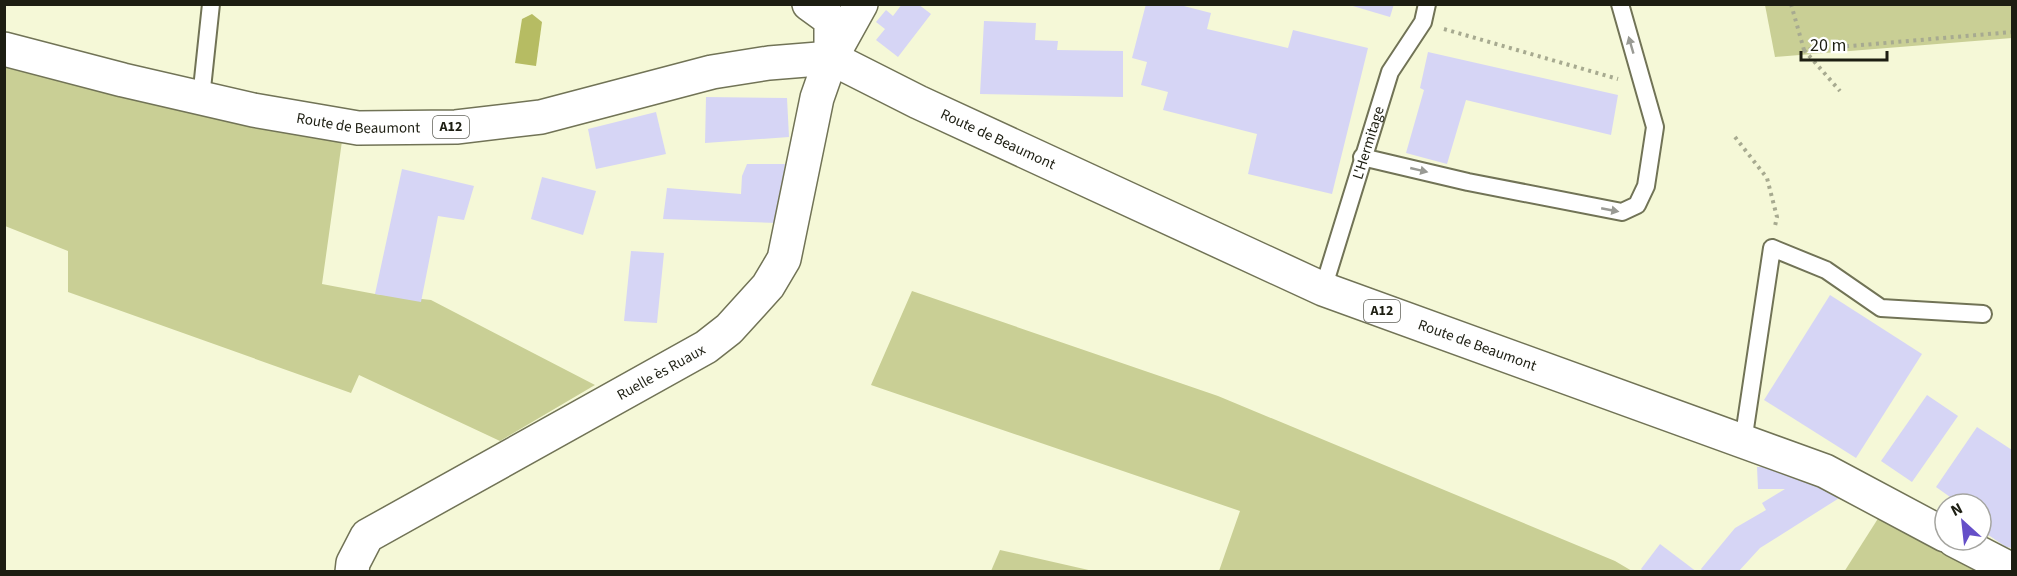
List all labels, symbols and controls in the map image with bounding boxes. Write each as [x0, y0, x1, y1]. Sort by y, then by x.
scale bar [1801, 24, 1886, 62]
text: 20 m [1810, 33, 1846, 58]
one-way arrow [1626, 36, 1635, 54]
street label: Route de Beaumont [937, 103, 1059, 175]
street label: L'Hermitage [1347, 104, 1389, 182]
street label: Route de Beaumont [295, 107, 420, 139]
road number: A12 [433, 116, 469, 138]
one-way arrow [1410, 166, 1428, 176]
one-way arrow [1601, 206, 1620, 215]
road number: A12 [1364, 300, 1400, 322]
street label: Route de Beaumont [1415, 314, 1539, 376]
street label: Ruelle ès Ruaux [613, 339, 709, 405]
north arrow [1933, 492, 1993, 552]
text: N [1947, 497, 1966, 522]

